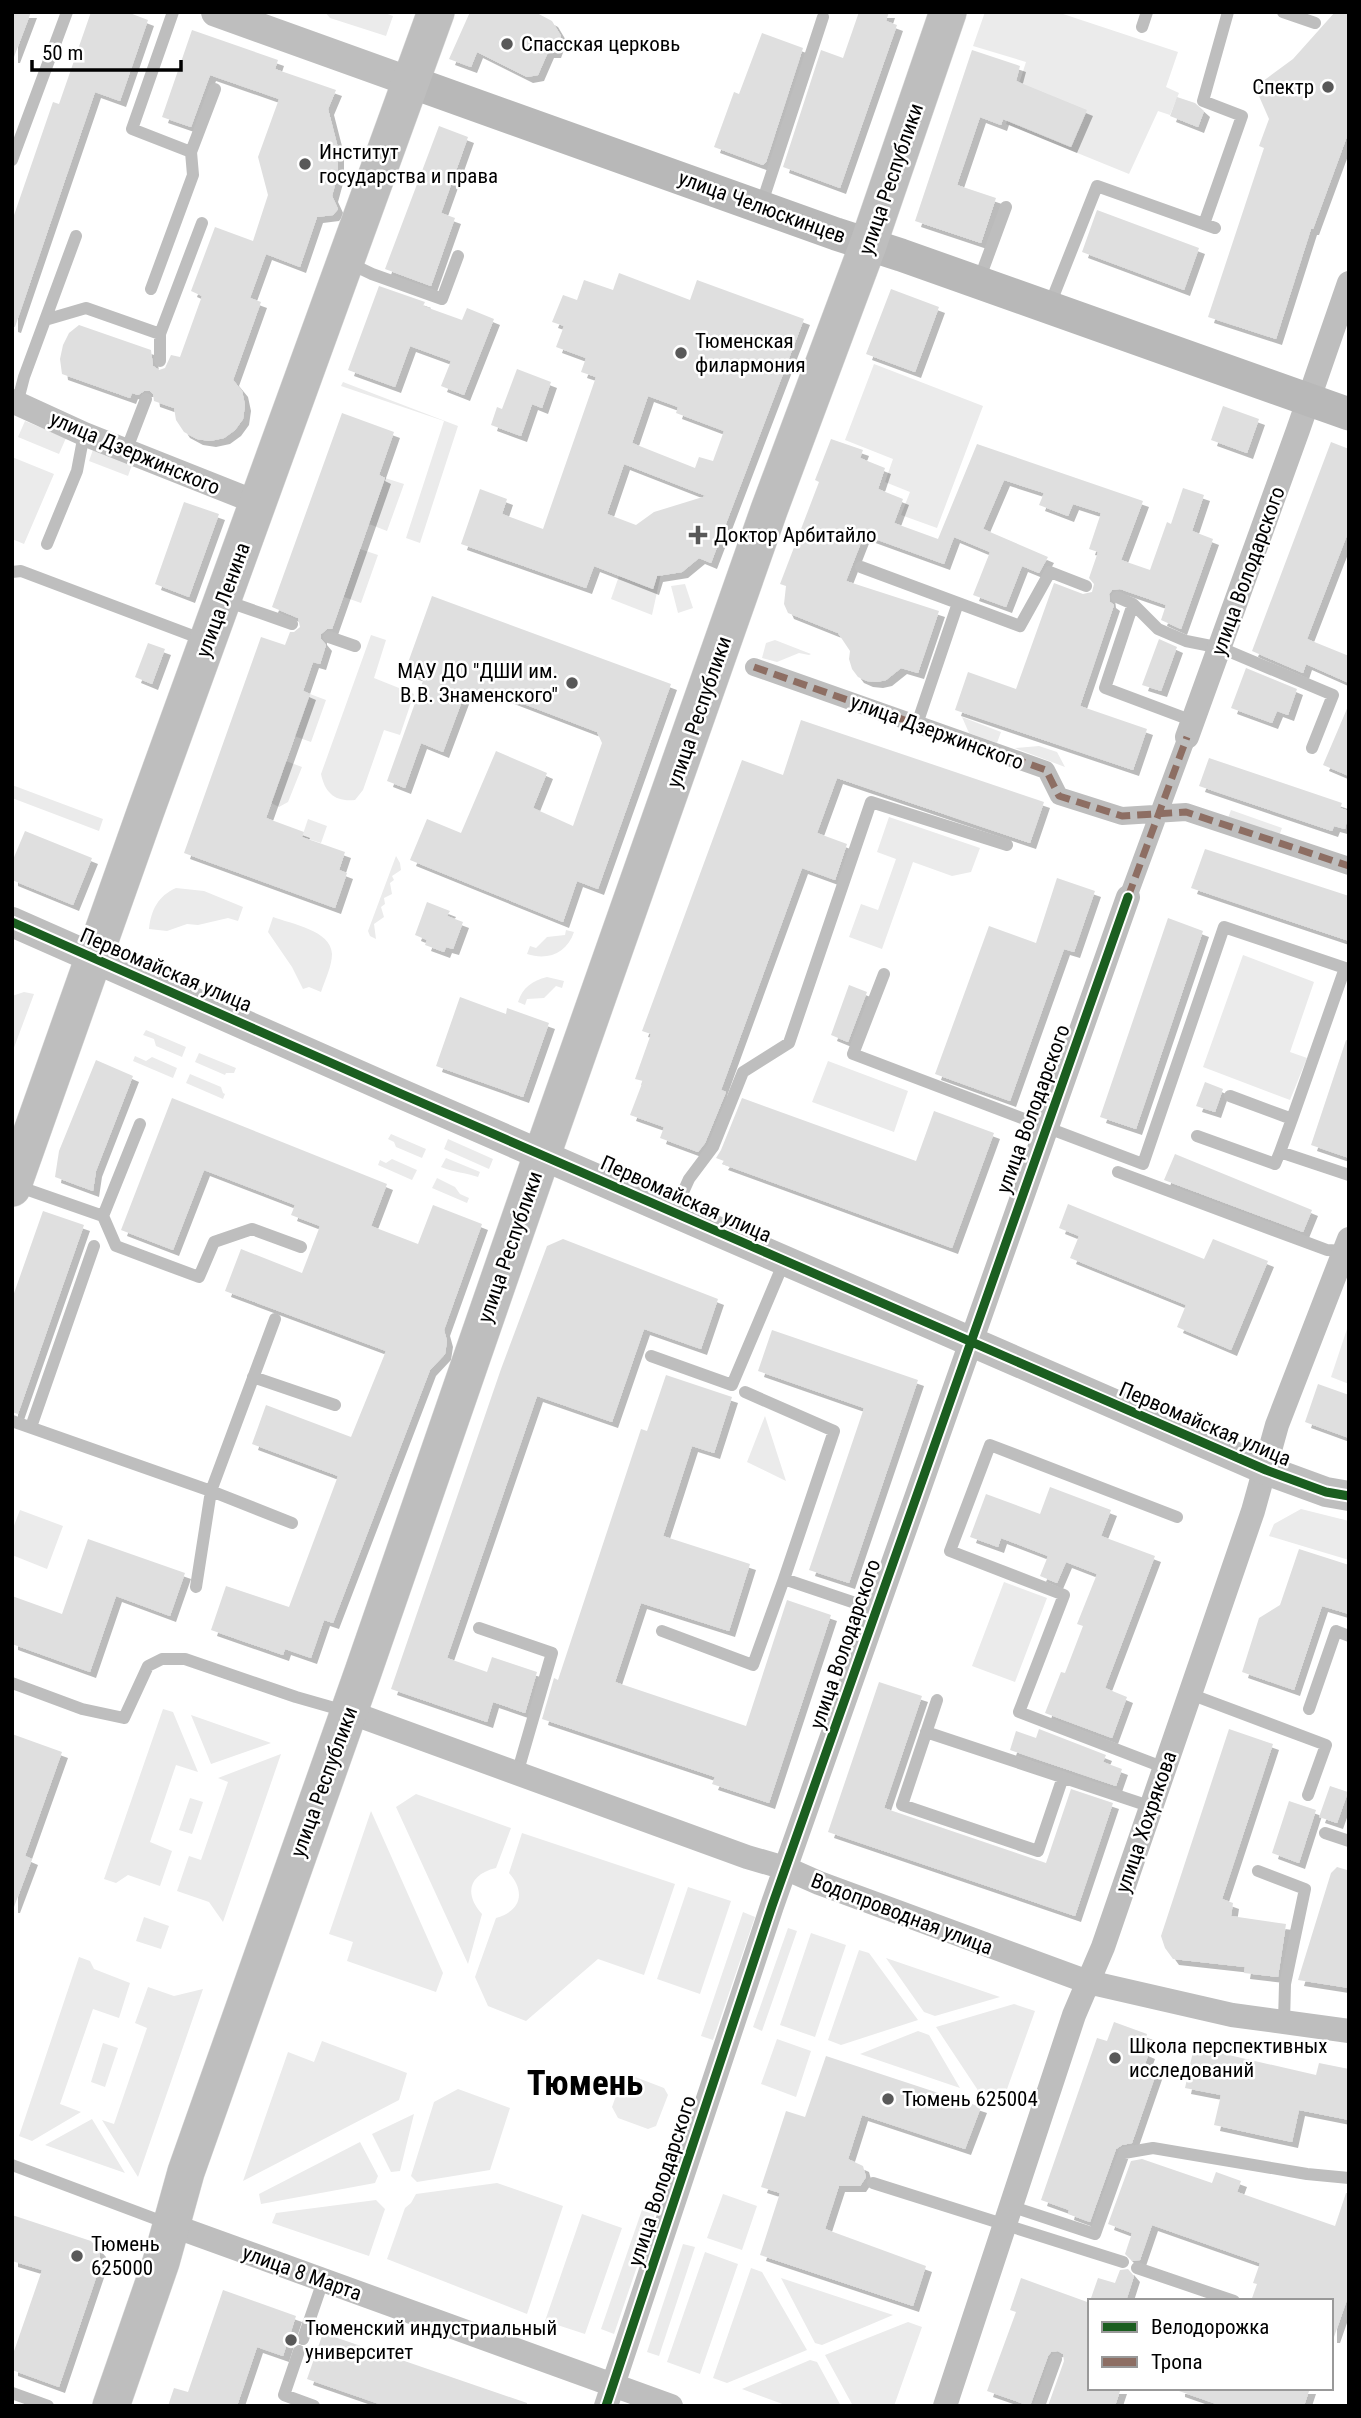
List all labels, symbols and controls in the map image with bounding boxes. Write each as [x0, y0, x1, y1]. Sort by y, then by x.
scale bar [32, 28, 180, 72]
place label: Спасская церковь [521, 32, 680, 56]
marker: Спасская церковь [499, 36, 515, 52]
text: 50 m [42, 41, 83, 65]
place label: Спектр [1252, 75, 1314, 99]
marker: Спектр [1320, 79, 1336, 95]
street label: улица Республики [854, 100, 928, 258]
place label: Институт государства и права [319, 140, 498, 188]
marker: Институт государства и права [297, 156, 313, 172]
street label: улица Челюскинцев [675, 166, 849, 248]
place label: Тюменская филармония [695, 329, 806, 377]
marker: Тюменская филармония [673, 345, 689, 361]
street label: улица Дзержинского [46, 406, 224, 500]
street label: улица Володарского [1206, 483, 1290, 659]
place label: Доктор Арбитайло [714, 523, 877, 547]
marker: Доктор Арбитайло [688, 525, 708, 545]
street label: улица Ленина [191, 539, 255, 661]
street label: улица Республики [662, 633, 736, 791]
place label: МАУ ДО "ДШИ им. В.В. Знаменского" [397, 659, 558, 707]
marker: МАУ ДО "ДШИ им. В.В. Знаменского" [564, 675, 580, 691]
street label: улица Дзержинского [847, 690, 1027, 774]
street label: Первомайская улица [76, 923, 256, 1017]
street label: улица Володарского [991, 1021, 1075, 1197]
street label: Первомайская улица [597, 1151, 775, 1247]
street label: улица Республики [473, 1168, 547, 1326]
street label: Первомайская улица [1115, 1377, 1295, 1471]
street label: улица Володарского [805, 1556, 885, 1732]
street label: улица Республики [286, 1703, 362, 1861]
street label: улица Хохрякова [1111, 1748, 1181, 1896]
street label: Водопроводная улица [808, 1868, 996, 1960]
place label: Школа перспективных исследований [1129, 2034, 1328, 2082]
marker: Школа перспективных исследований [1107, 2050, 1123, 2066]
district label: Тюмень [527, 2063, 643, 2104]
place label: Тюмень 625004 [902, 2087, 1038, 2111]
marker: Тюмень 625004 [880, 2091, 896, 2107]
street label: улица Володарского [623, 2093, 701, 2269]
place label: Тюмень 625000 [91, 2232, 160, 2280]
street label: улица 8 Марта [239, 2240, 365, 2306]
marker: Тюмень 625000 [69, 2248, 85, 2264]
legend [1088, 2299, 1333, 2390]
text: Велодорожка [1151, 2315, 1269, 2339]
place label: Тюменский индустриальный университет [305, 2316, 557, 2364]
marker: Тюменский индустриальный университет [283, 2332, 299, 2348]
text: Тропа [1151, 2350, 1202, 2374]

